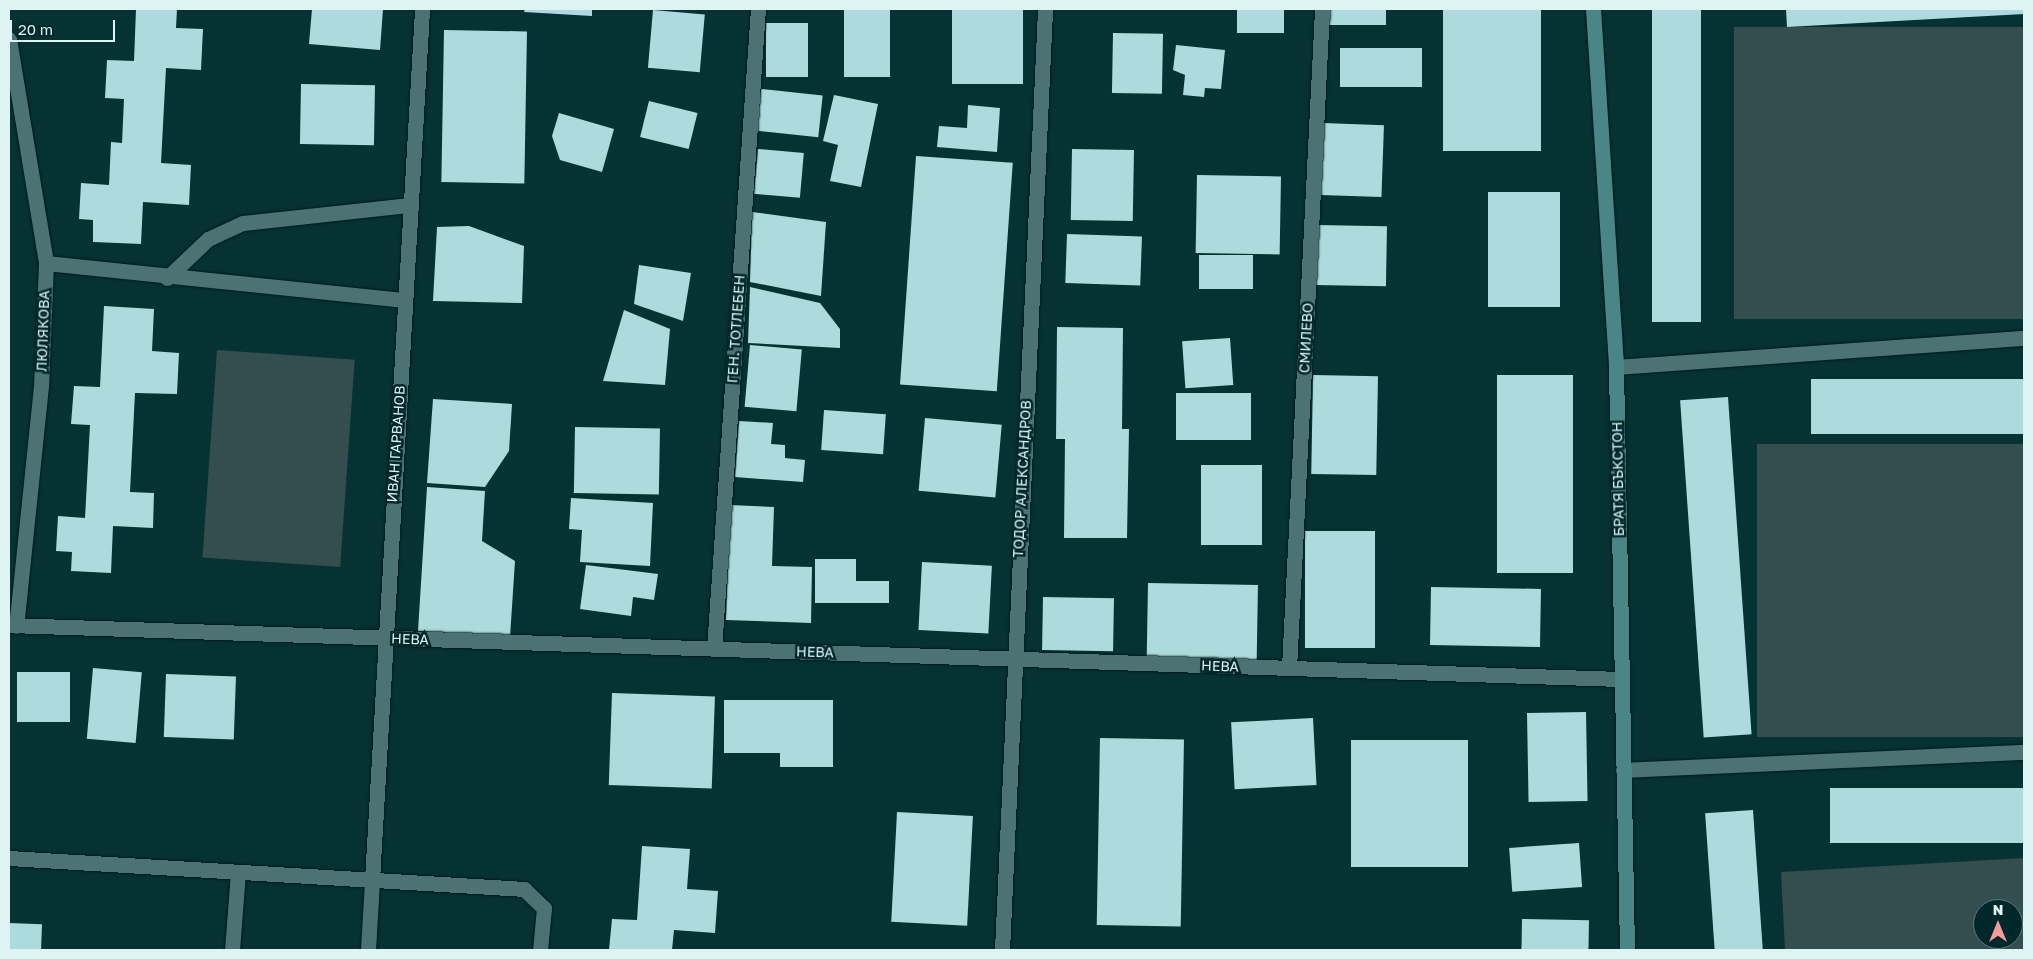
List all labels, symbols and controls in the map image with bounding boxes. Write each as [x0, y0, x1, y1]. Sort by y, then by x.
scale bar [12, 10, 118, 42]
text: 20 m [18, 20, 53, 38]
street label: ГЕН. ТОТЛЕБЕН [724, 274, 748, 384]
street label: ЛЮЛЯКОВА [33, 290, 53, 372]
street label: СМИЛЕВО [1296, 302, 1316, 374]
street label: ИВАН ГАРВАНОВ [384, 385, 408, 503]
street label: ТОДОР АЛЕКСАНДРОВ [1009, 400, 1035, 558]
street label: БРАТЯ БЪКСТОН [1609, 421, 1627, 537]
street label: НЕВА [391, 630, 429, 648]
street label: НЕВА [796, 643, 834, 661]
street label: НЕВА [1201, 657, 1239, 675]
north arrow [1973, 899, 2023, 949]
text: N [1993, 901, 2003, 918]

